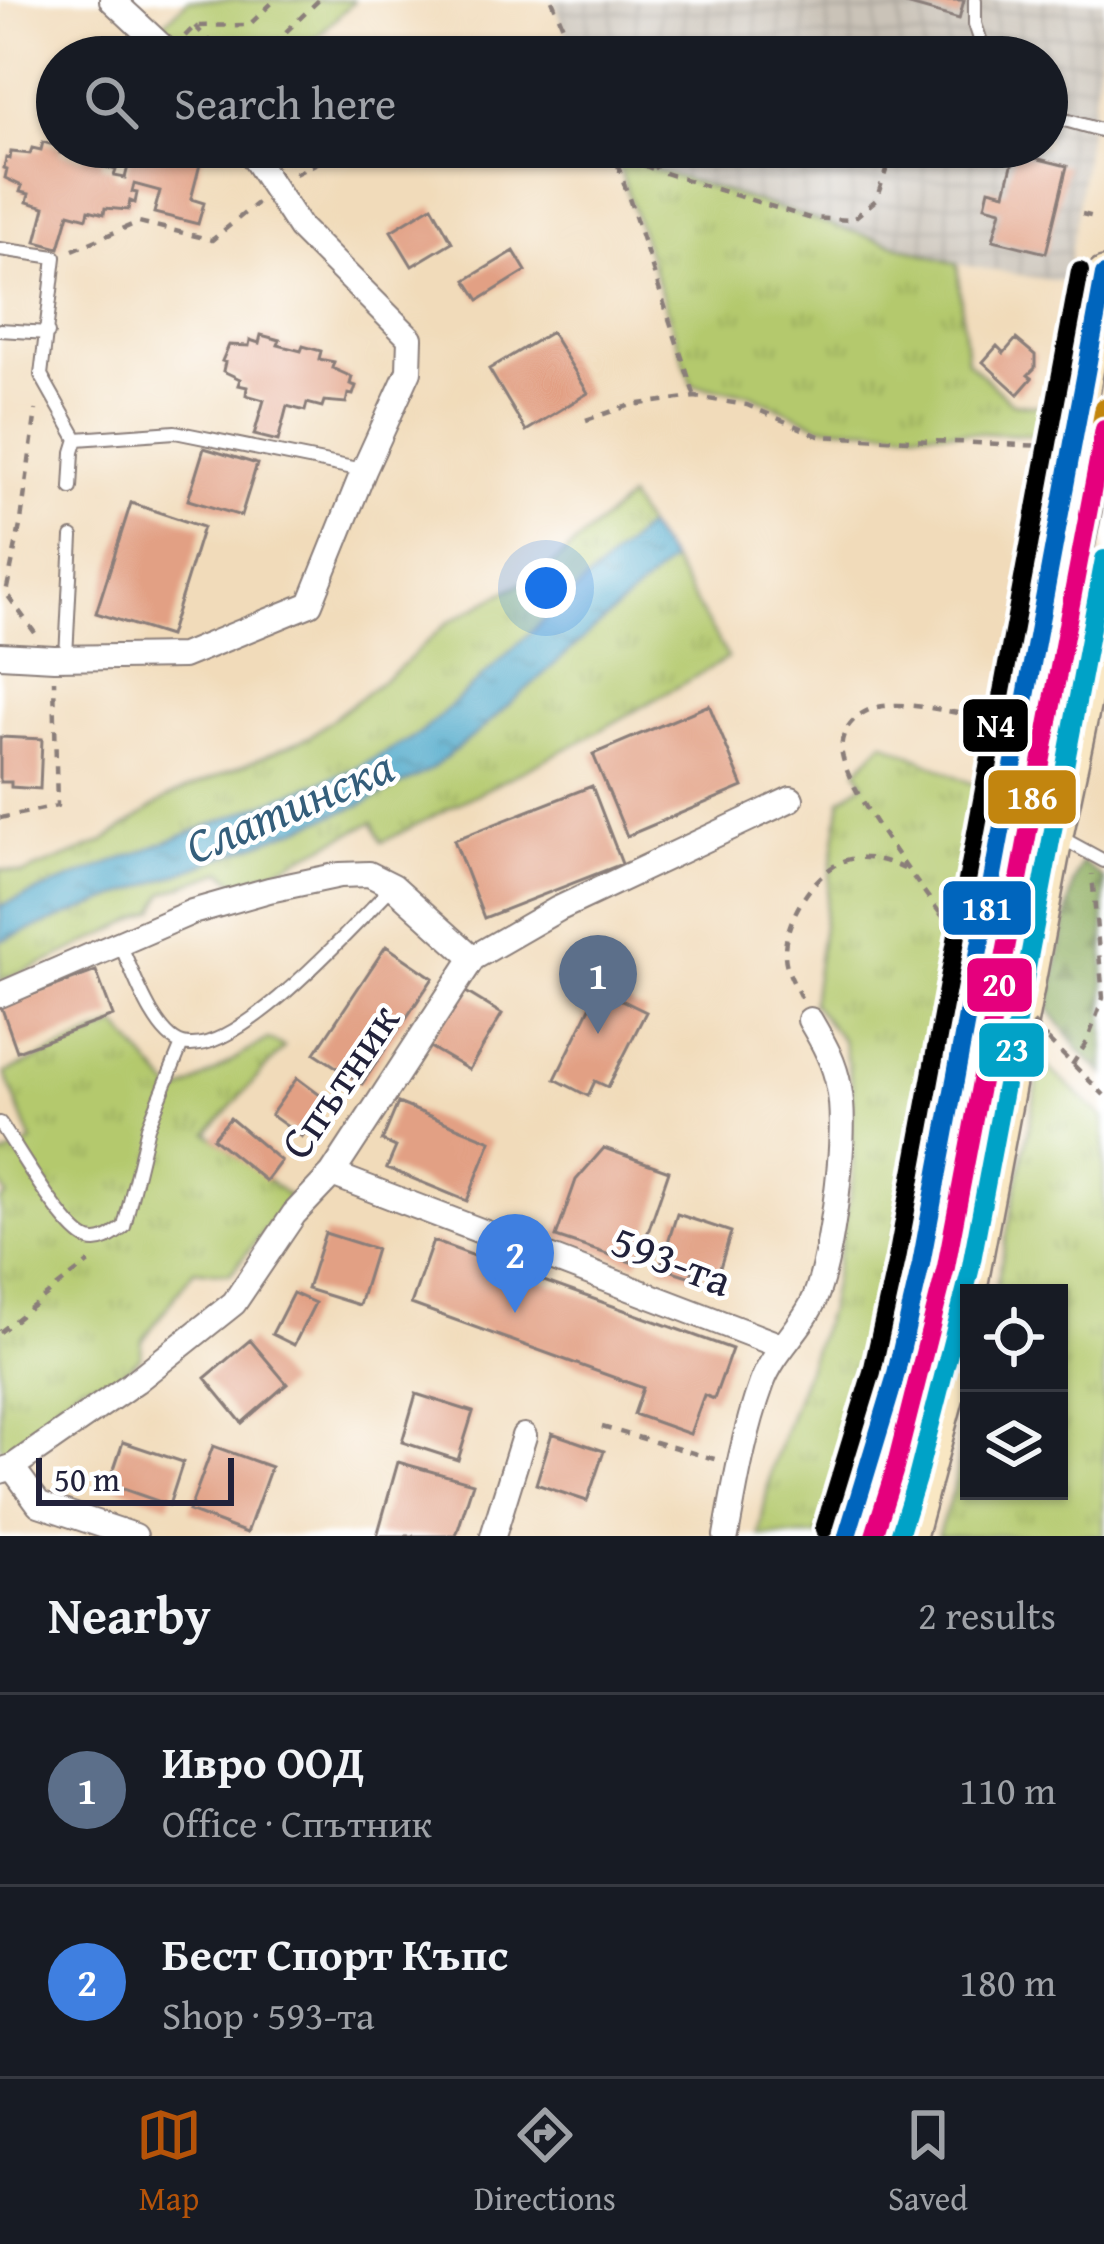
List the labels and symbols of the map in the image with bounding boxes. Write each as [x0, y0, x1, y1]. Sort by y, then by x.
your location [516, 558, 576, 618]
line badge: N4 [961, 697, 1030, 754]
text: N4 [976, 701, 1016, 749]
water label: Слатинска [174, 730, 404, 881]
line badge: 186 [986, 768, 1078, 826]
text: 186 [1006, 773, 1058, 821]
line badge: 181 [941, 879, 1033, 937]
text: 181 [961, 884, 1013, 932]
pin: 1 [559, 935, 637, 1034]
line badge: 20 [965, 956, 1034, 1014]
text: 20 [982, 960, 1016, 1008]
street label: Спътник [263, 990, 415, 1171]
line badge: 23 [977, 1021, 1046, 1079]
text: 23 [995, 1025, 1029, 1073]
street label: 593-та [603, 1207, 742, 1312]
pin: 2 [476, 1214, 554, 1313]
scale bar [36, 1452, 234, 1505]

